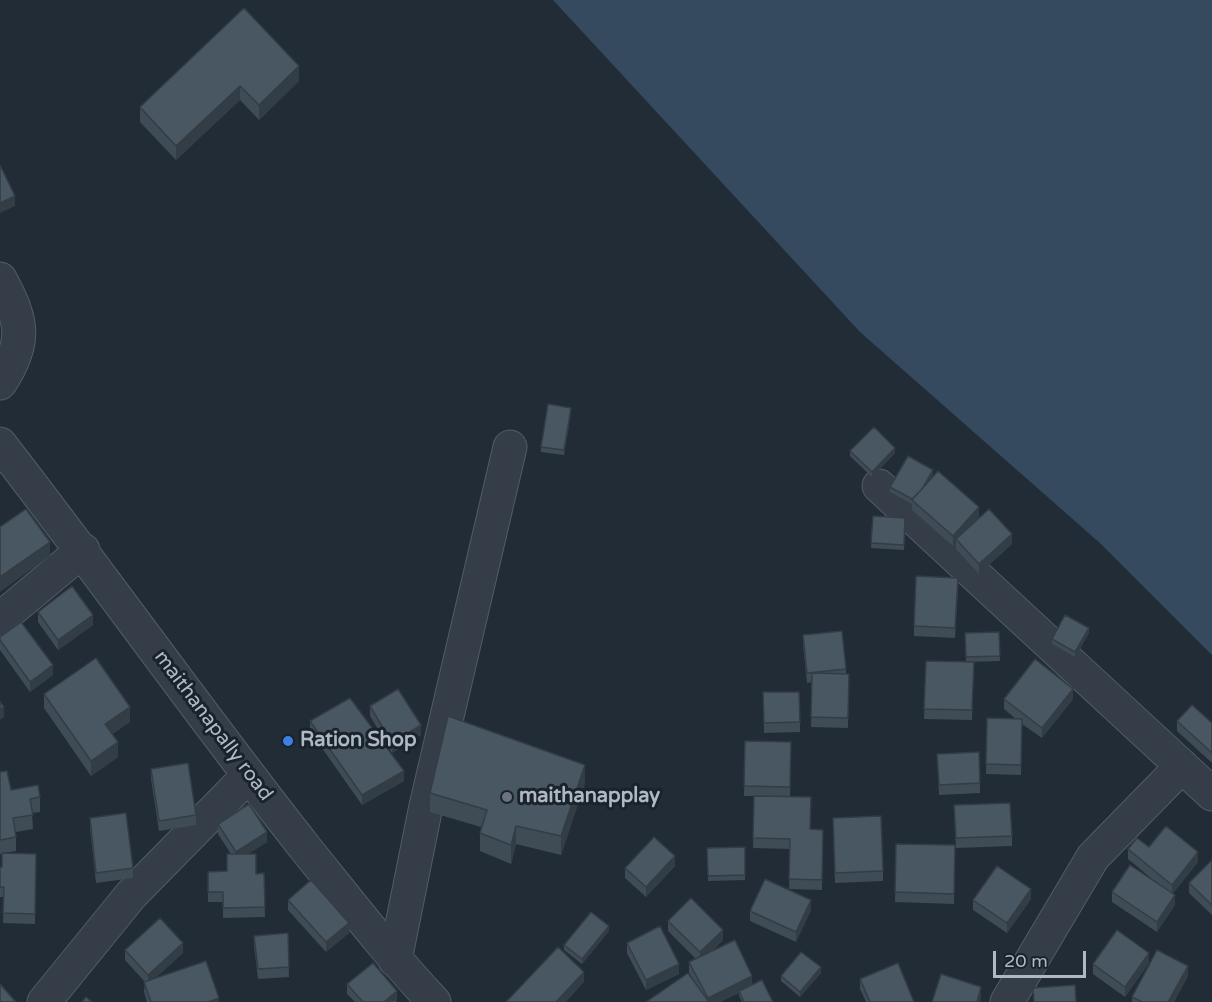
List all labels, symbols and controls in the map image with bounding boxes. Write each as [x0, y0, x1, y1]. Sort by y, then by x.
street label: maithanapally road [149, 646, 277, 806]
place label: Ration Shop [300, 729, 417, 753]
marker: Ration Shop [281, 734, 295, 748]
place label: maithanapplay [519, 785, 660, 809]
marker: maithanapplay [500, 790, 514, 804]
scale bar [996, 939, 1089, 977]
text: 20 m [1004, 950, 1048, 972]

